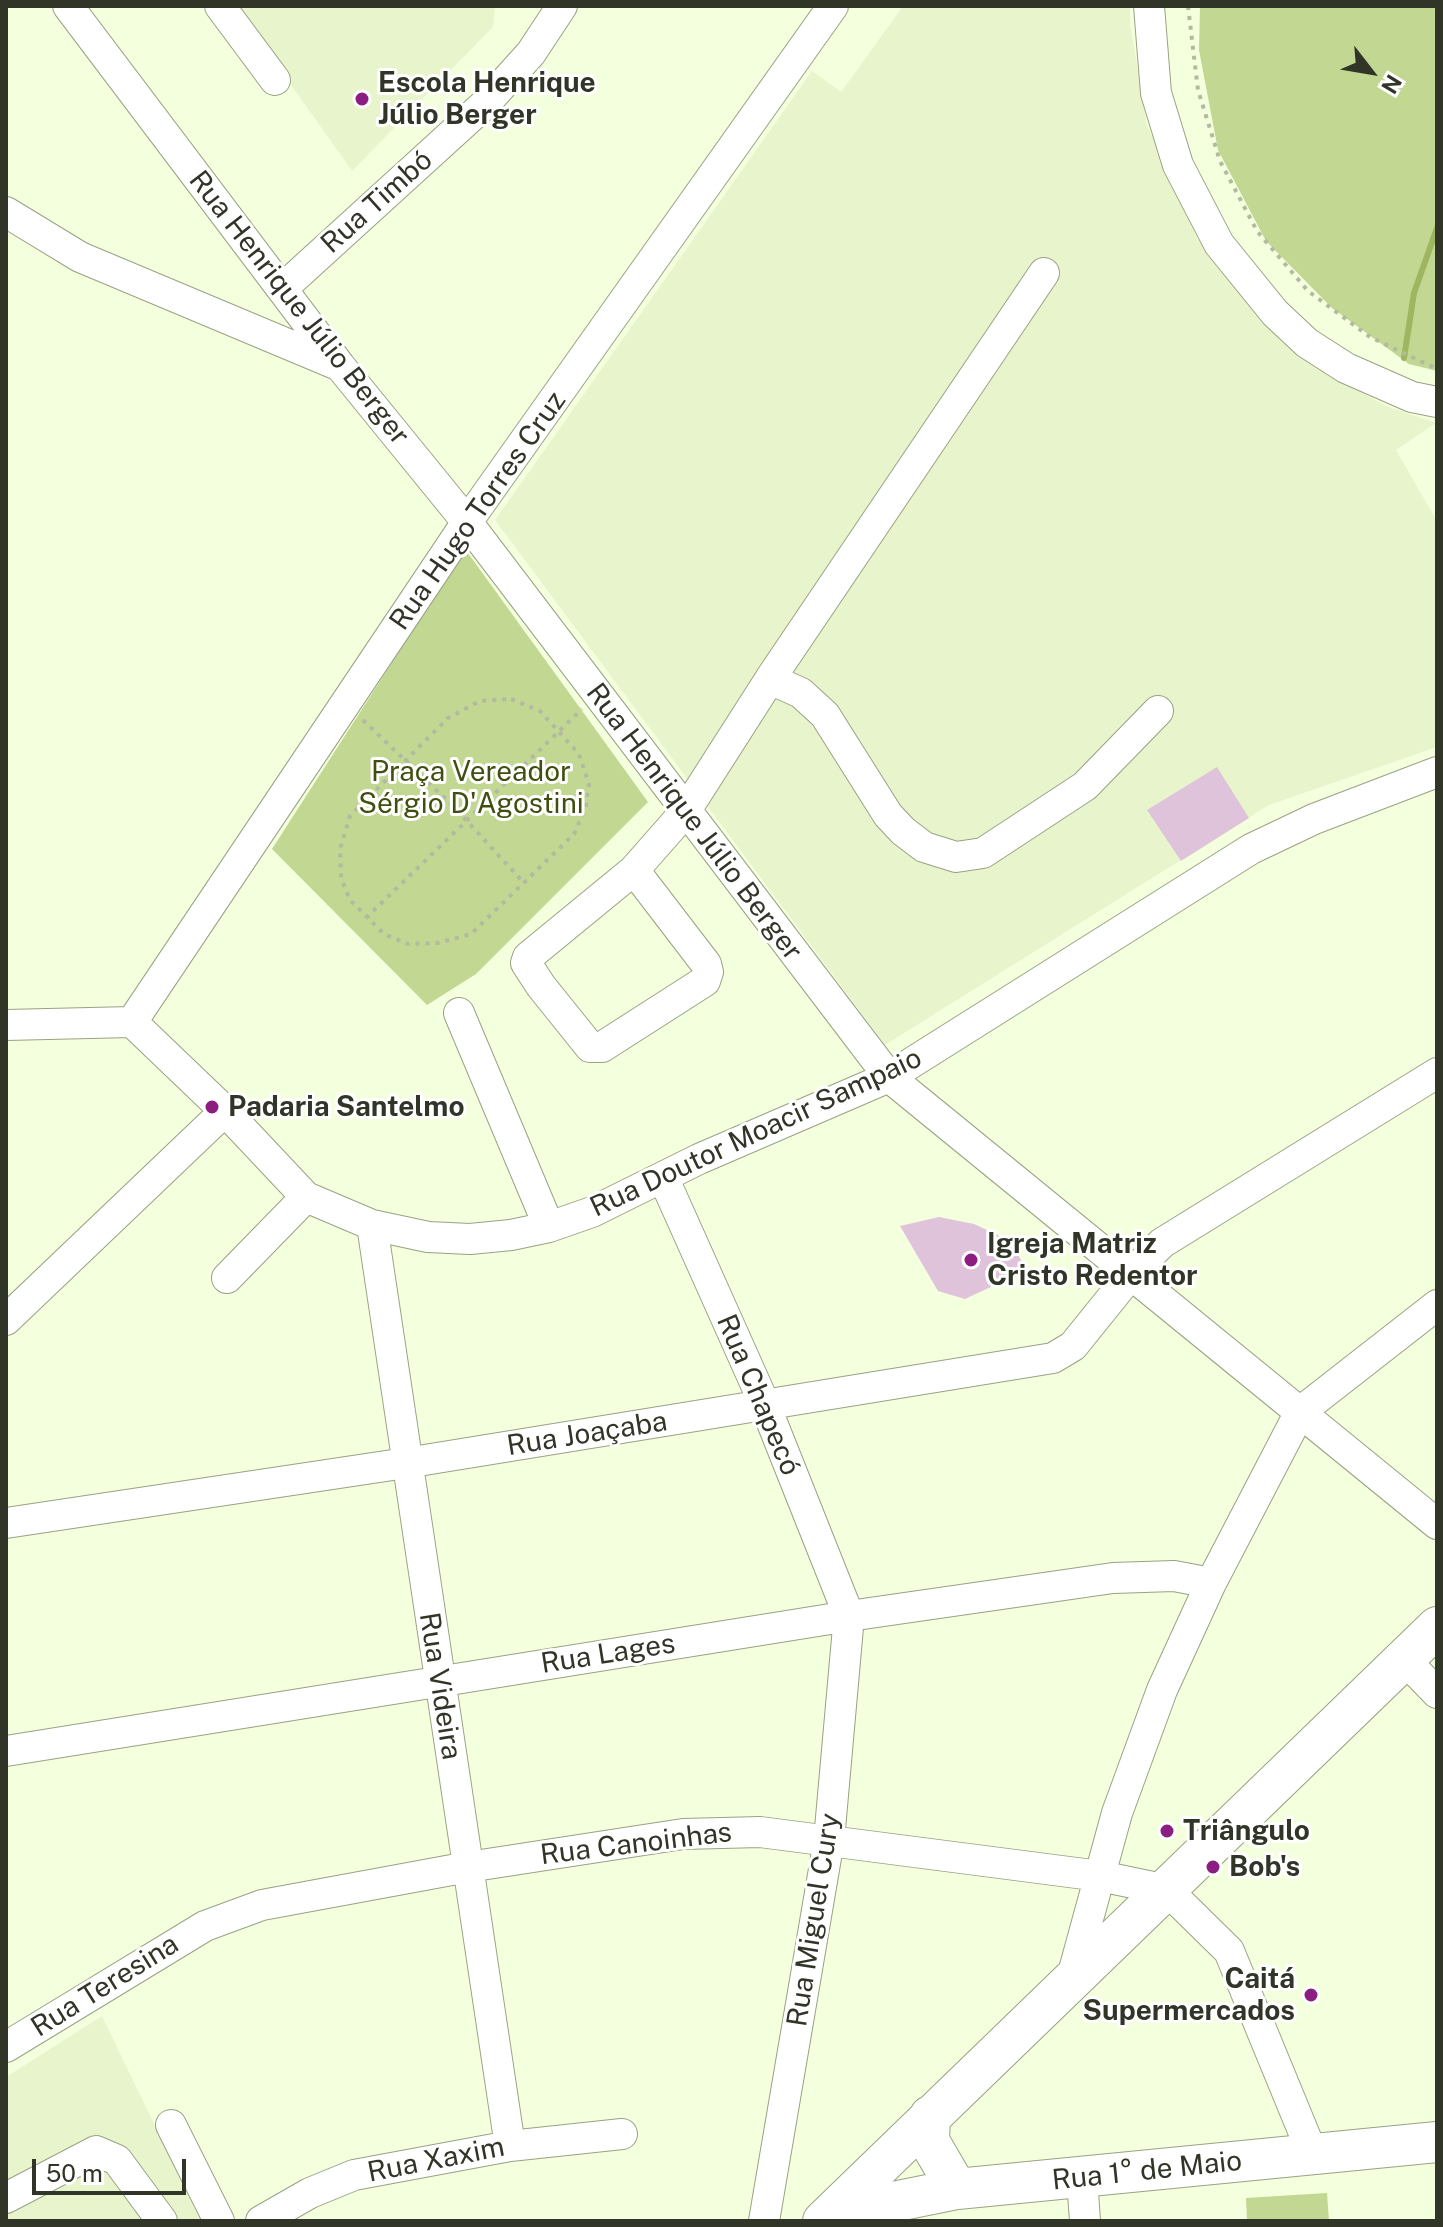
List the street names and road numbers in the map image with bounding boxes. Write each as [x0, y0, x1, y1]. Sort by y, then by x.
street label: Rua Timbó [315, 143, 439, 261]
street label: Rua Henrique Júlio Berger [182, 164, 416, 452]
street label: Rua Hugo Torres Cruz [383, 385, 573, 637]
street label: Rua Henrique Júlio Berger [579, 677, 809, 967]
street label: Rua Doutor Moacir Sampaio [585, 1041, 927, 1225]
street label: Rua Chapecó [709, 1309, 807, 1481]
street label: Rua Joaçaba [504, 1405, 670, 1463]
street label: Rua Videira [412, 1610, 468, 1762]
street label: Rua Lages [539, 1627, 677, 1681]
street label: Rua Miguel Cury [781, 1811, 847, 2029]
street label: Rua Canoinhas [538, 1816, 734, 1872]
street label: Rua Teresina [25, 1927, 185, 2045]
street label: Rua Xaxim [365, 2130, 507, 2190]
street label: Rua 1° de Maio [1050, 2144, 1244, 2198]

